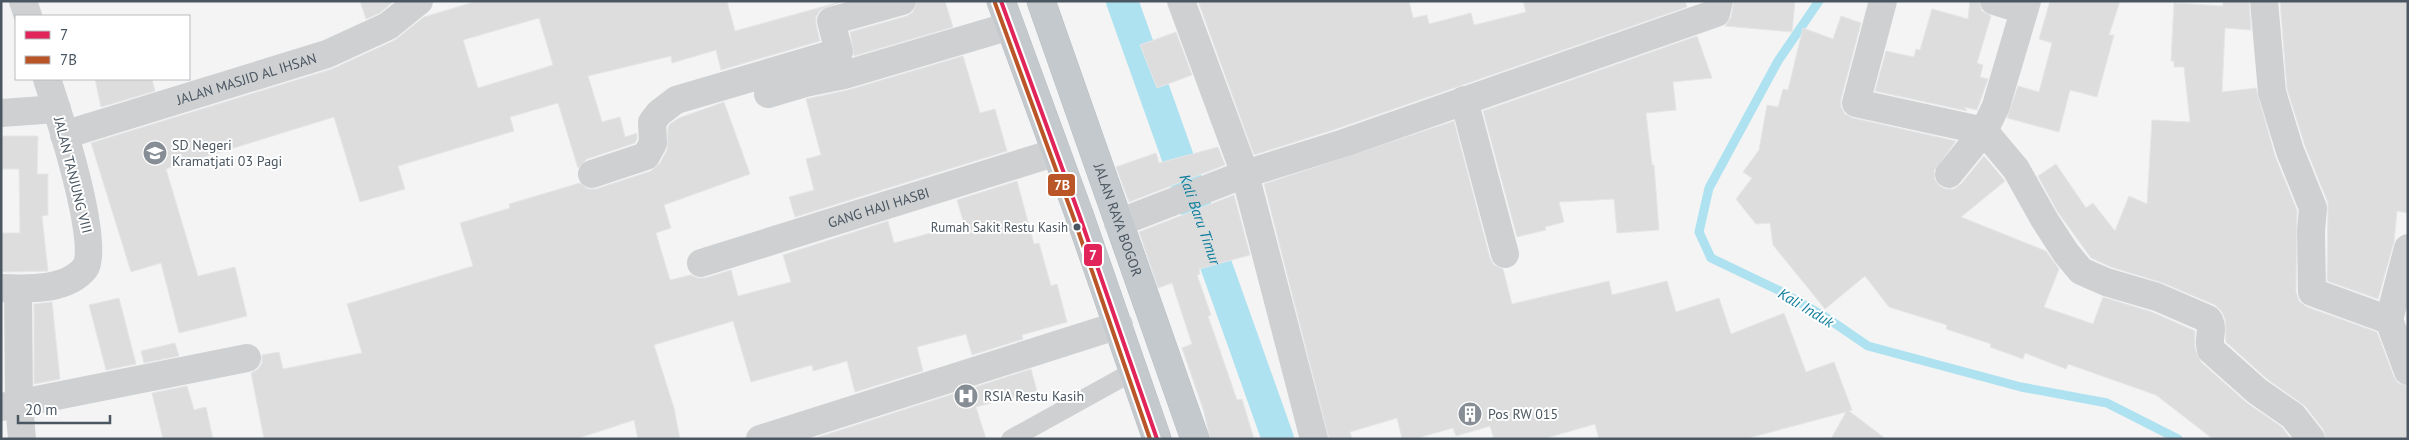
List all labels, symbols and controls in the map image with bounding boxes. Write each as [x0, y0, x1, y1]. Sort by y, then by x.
legend [15, 15, 190, 80]
text: 7 [60, 25, 68, 44]
street label: JALAN MASJID AL IHSAN [173, 49, 319, 109]
text: 7B [60, 50, 77, 69]
street label: JALAN TANJUNG VIII [50, 114, 96, 235]
place label: SD Negeri Kramatjati 03 Pagi [172, 136, 282, 170]
school or university icon: SD Negeri Kramatjati 03 Pagi [142, 140, 168, 166]
street label: JALAN RAYA BOGOR [1089, 160, 1146, 279]
water label: Kali Baru Timur [1175, 172, 1226, 268]
line badge: 7B [1047, 173, 1076, 197]
text: 7B [1054, 176, 1070, 194]
street label: GANG HAJI HASBI [826, 183, 932, 232]
place label: Rumah Sakit Restu Kasih [931, 219, 1068, 236]
marker: Rumah Sakit Restu Kasih [1072, 222, 1082, 232]
line badge: 7 [1083, 243, 1103, 267]
text: 7 [1089, 246, 1097, 264]
water label: Kali Induk [1775, 284, 1839, 332]
hospital icon: RSIA Restu Kasih [953, 383, 979, 409]
place label: RSIA Restu Kasih [984, 387, 1084, 405]
scale bar [18, 392, 110, 424]
text: 20 m [25, 400, 58, 419]
building icon: Pos RW 015 [1457, 401, 1483, 427]
place label: Pos RW 015 [1488, 405, 1558, 423]

